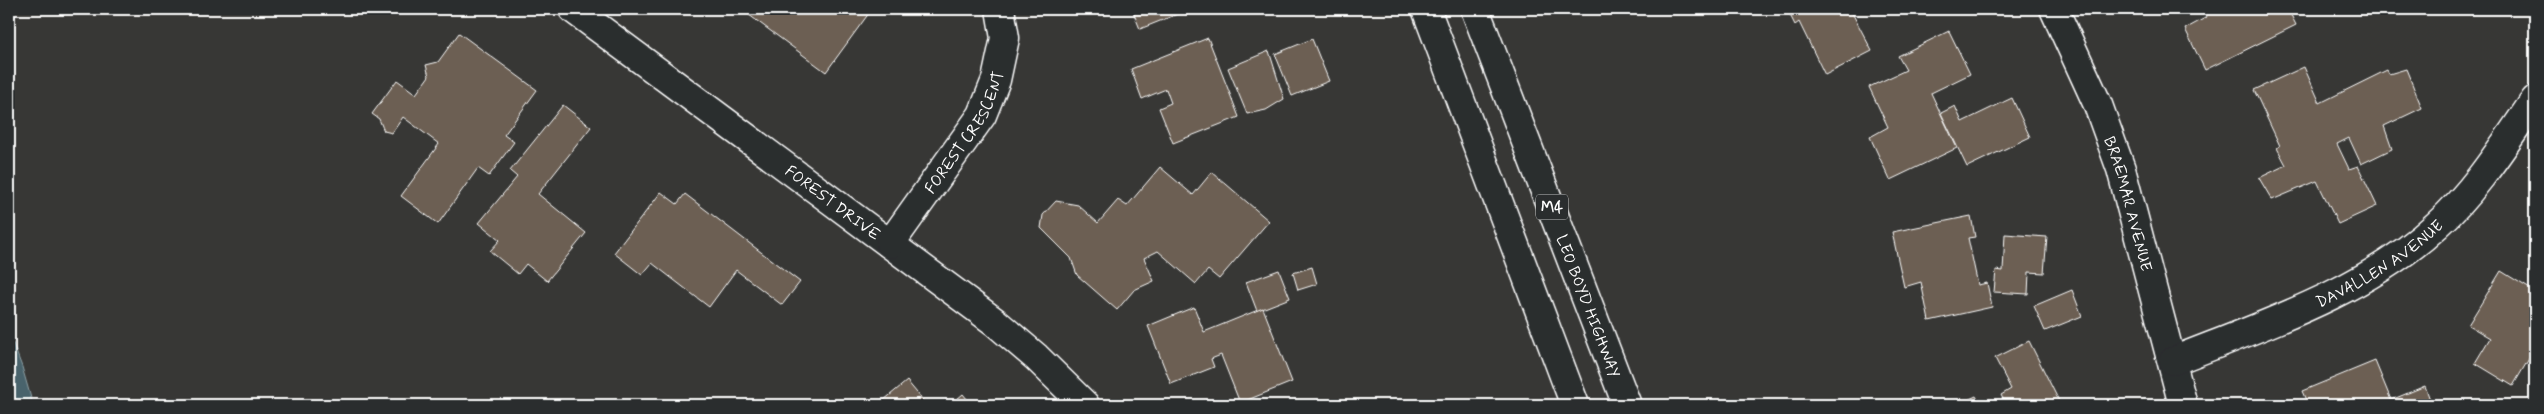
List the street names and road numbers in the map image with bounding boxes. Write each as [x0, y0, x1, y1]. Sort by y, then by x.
street label: FOREST CRESCENT [920, 69, 1010, 198]
street label: BRAEMAR AVENUE [2098, 134, 2156, 274]
street label: FOREST DRIVE [780, 161, 884, 246]
road number: M4 [1536, 194, 1568, 220]
street label: DAVALLEN AVENUE [2313, 216, 2448, 313]
street label: LEO BOYD HIGHWAY [1551, 232, 1625, 381]

